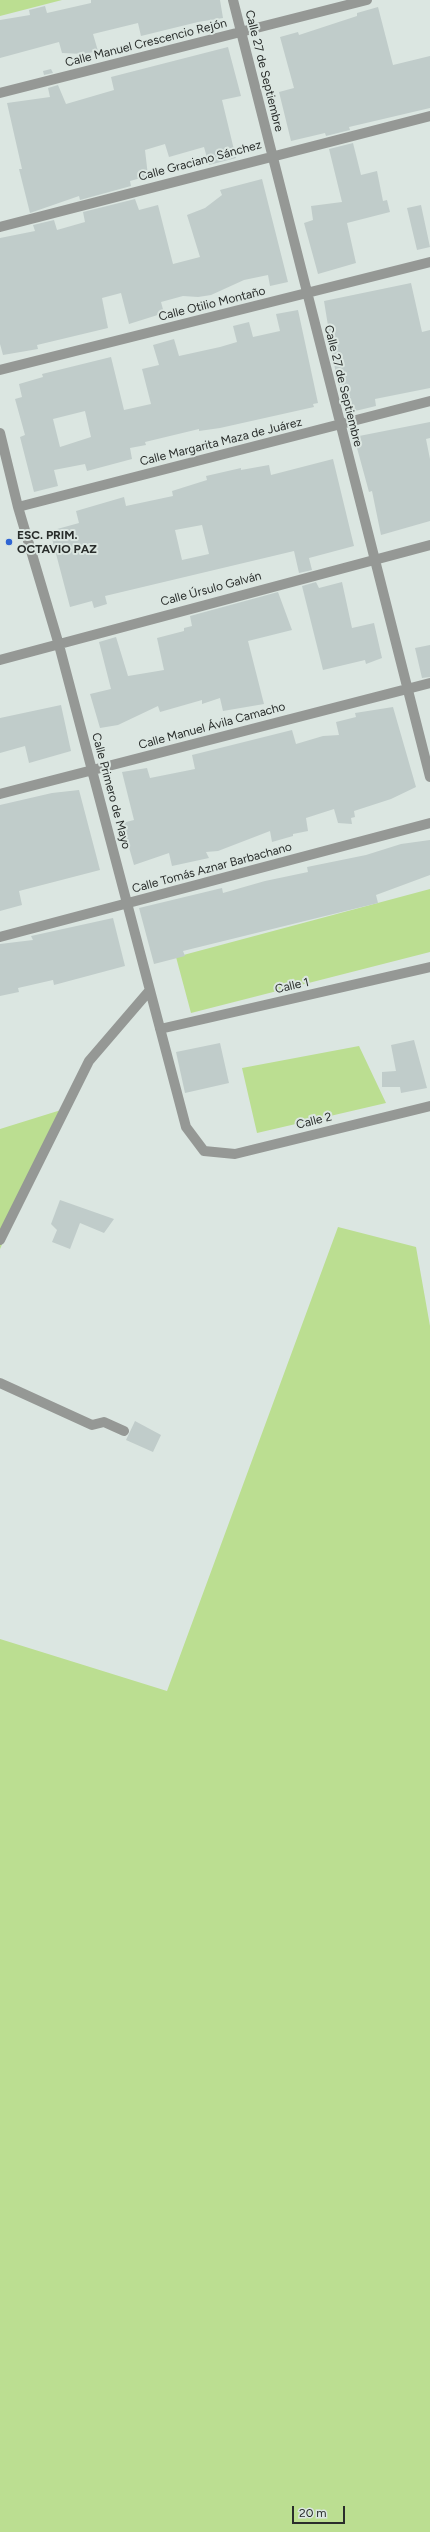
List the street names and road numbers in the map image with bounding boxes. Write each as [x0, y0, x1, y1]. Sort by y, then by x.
street label: Calle 27 de Septiembre [242, 9, 286, 133]
street label: Calle Manuel Crescencio Rejón [64, 16, 228, 70]
street label: Calle Graciano Sánchez [137, 138, 263, 184]
street label: Calle Otilio Montaño [157, 284, 267, 324]
street label: Calle 27 de Septiembre [321, 324, 365, 448]
street label: Calle Margarita Maza de Juárez [138, 415, 304, 469]
street label: Calle Úrsulo Galván [159, 569, 263, 609]
street label: Calle Manuel Ávila Camacho [137, 699, 287, 753]
street label: Calle Primero de Mayo [89, 731, 133, 851]
street label: Calle Tomás Aznar Barbachano [131, 840, 293, 896]
street label: Calle 1 [274, 975, 310, 997]
street label: Calle 2 [295, 1110, 333, 1132]

